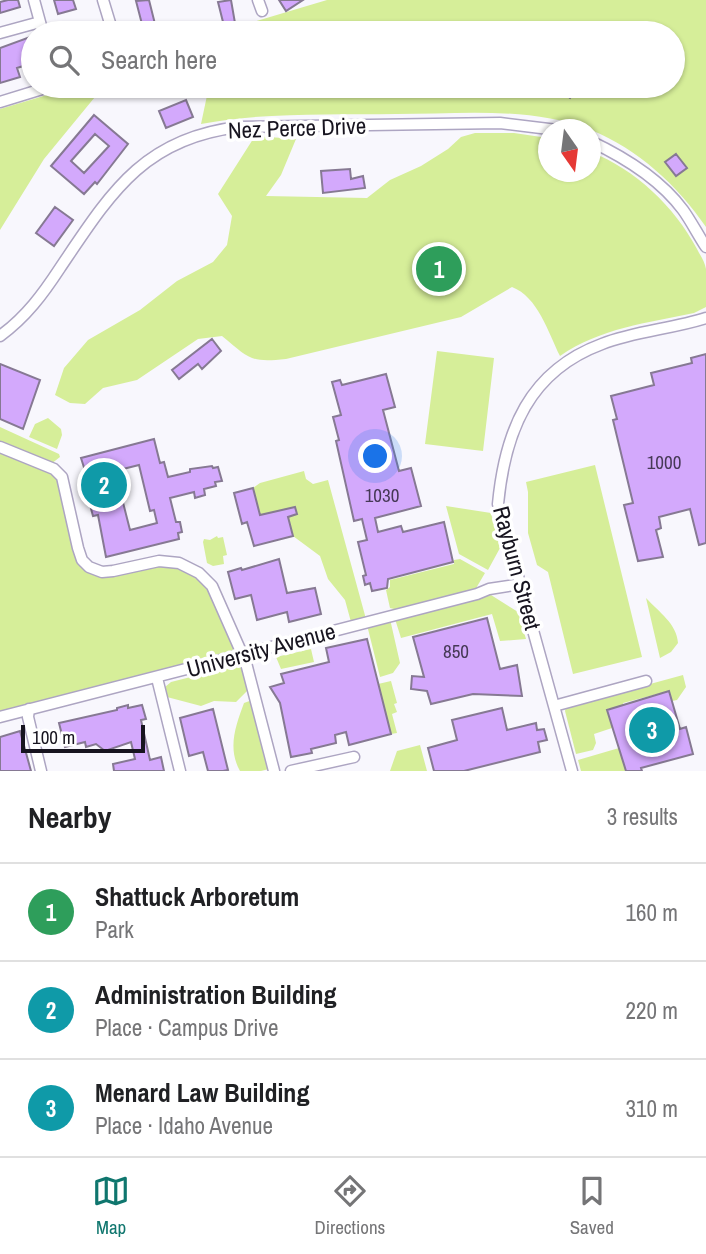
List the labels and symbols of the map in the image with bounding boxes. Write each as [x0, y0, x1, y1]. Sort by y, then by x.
street label: Nez Perce Drive [227, 110, 367, 145]
north arrow [538, 119, 601, 182]
pin: 1 [416, 243, 462, 295]
your location [358, 439, 392, 473]
house number: 1000 [647, 449, 681, 475]
pin: 2 [81, 459, 127, 511]
house number: 1030 [365, 482, 399, 508]
street label: Rayburn Street [486, 503, 549, 633]
street label: University Avenue [183, 615, 339, 684]
house number: 850 [443, 638, 469, 664]
pin: 3 [629, 704, 675, 756]
scale bar [21, 722, 145, 754]

